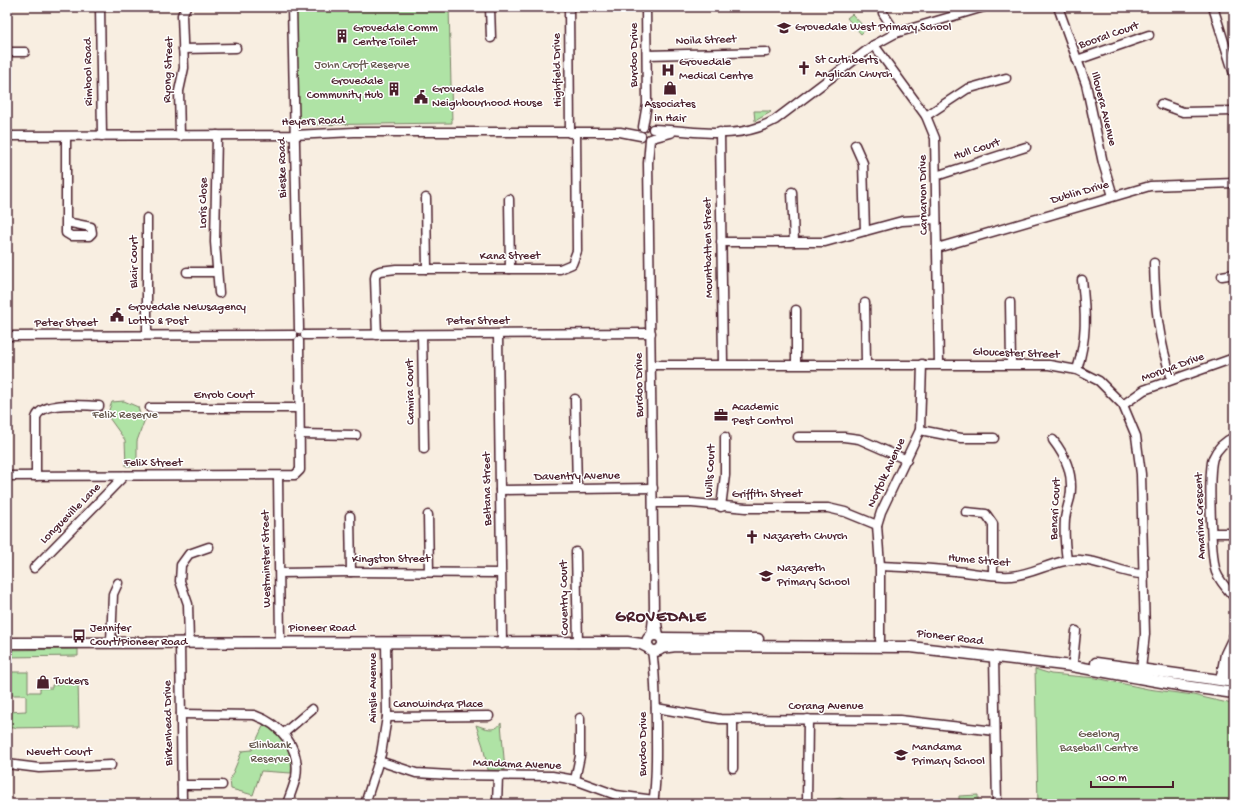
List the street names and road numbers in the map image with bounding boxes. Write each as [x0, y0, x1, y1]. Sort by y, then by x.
street label: Booral Court [1076, 19, 1142, 53]
street label: Burdoo Drive [628, 22, 642, 88]
street label: Highfield Drive [550, 32, 566, 107]
street label: Noila Street [675, 33, 738, 49]
street label: Ryong Street [161, 36, 177, 103]
street label: Rimbool Road [81, 37, 97, 106]
street label: Illouera Avenue [1087, 70, 1119, 148]
street label: Heyers Road [281, 114, 346, 130]
street label: Hull Court [952, 136, 1003, 164]
street label: Bieske Road [275, 137, 291, 199]
street label: Carnarvon Drive [916, 154, 932, 235]
street label: Loris Close [197, 177, 211, 228]
street label: Dublin Drive [1048, 178, 1111, 208]
street label: Mountbatten Street [701, 197, 717, 298]
street label: Blair Court [128, 235, 142, 289]
street label: Kana Street [480, 250, 541, 264]
street label: Peter Street [446, 315, 511, 329]
street label: Peter Street [34, 317, 99, 331]
street label: Gloucester Street [972, 345, 1061, 363]
street label: Moruya Drive [1140, 350, 1207, 386]
street label: Burdoo Drive [632, 352, 648, 418]
street label: Camira Court [403, 358, 419, 425]
street label: Enrob Court [194, 389, 255, 403]
street label: Norfolk Avenue [865, 435, 910, 510]
street label: Wills Court [703, 443, 719, 498]
street label: Beltana Street [480, 451, 496, 527]
street label: Felix Street [123, 457, 183, 471]
street label: Daventry Avenue [533, 469, 621, 485]
street label: Amarina Crescent [1192, 471, 1210, 559]
street label: Benari Court [1047, 477, 1065, 541]
street label: Longueville Lane [38, 480, 105, 547]
street label: Griffith Street [732, 488, 803, 502]
street label: Westminster Street [259, 509, 275, 608]
street label: Hume Street [947, 551, 1012, 571]
street label: Kingston Street [352, 553, 431, 567]
street label: Coventry Court [557, 559, 573, 636]
street label: Pioneer Road [288, 622, 356, 636]
street label: Pioneer Road [915, 627, 985, 649]
street label: Ainslie Avenue [367, 652, 381, 723]
street label: Birkenhead Drive [161, 679, 177, 767]
street label: Canowindra Place [393, 698, 484, 712]
street label: Corang Avenue [788, 700, 864, 714]
street label: Burdoo Drive [637, 711, 651, 777]
street label: Nevett Court [26, 746, 93, 760]
street label: Mandama Avenue [473, 756, 562, 774]

